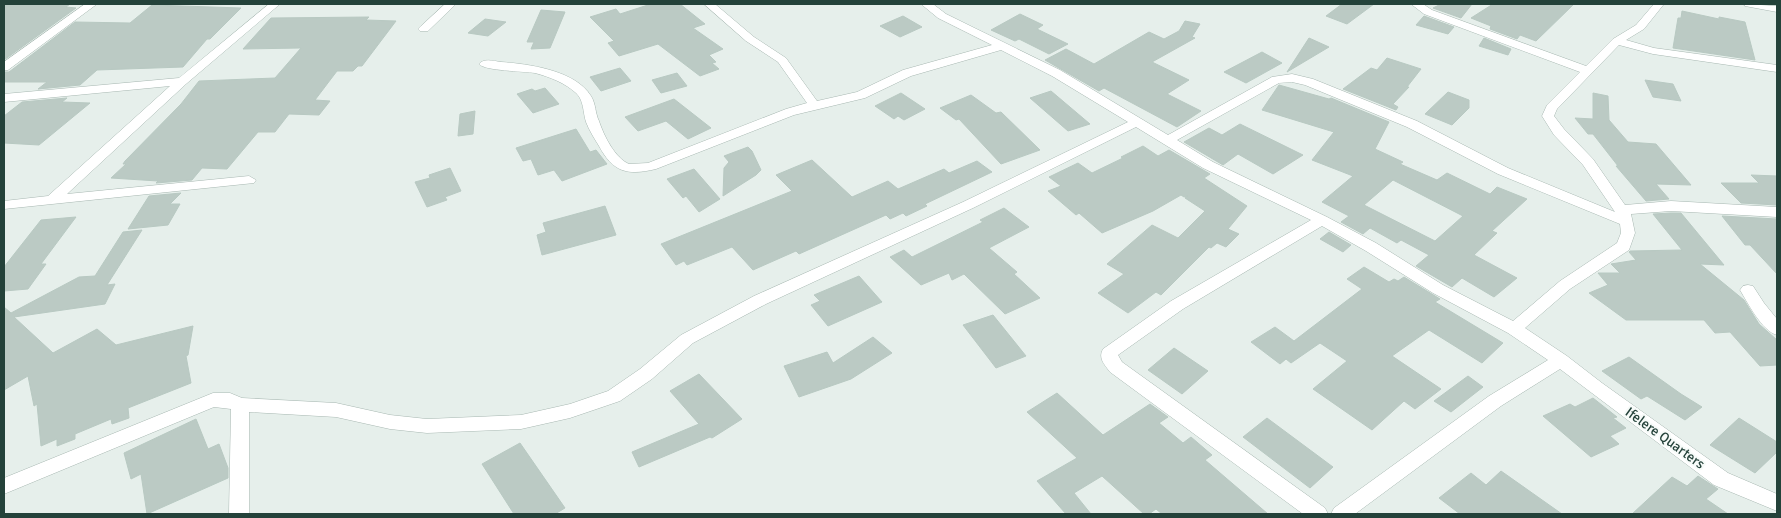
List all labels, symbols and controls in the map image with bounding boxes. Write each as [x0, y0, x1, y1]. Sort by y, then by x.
street label: Ifelere Quarters [1622, 403, 1708, 473]

